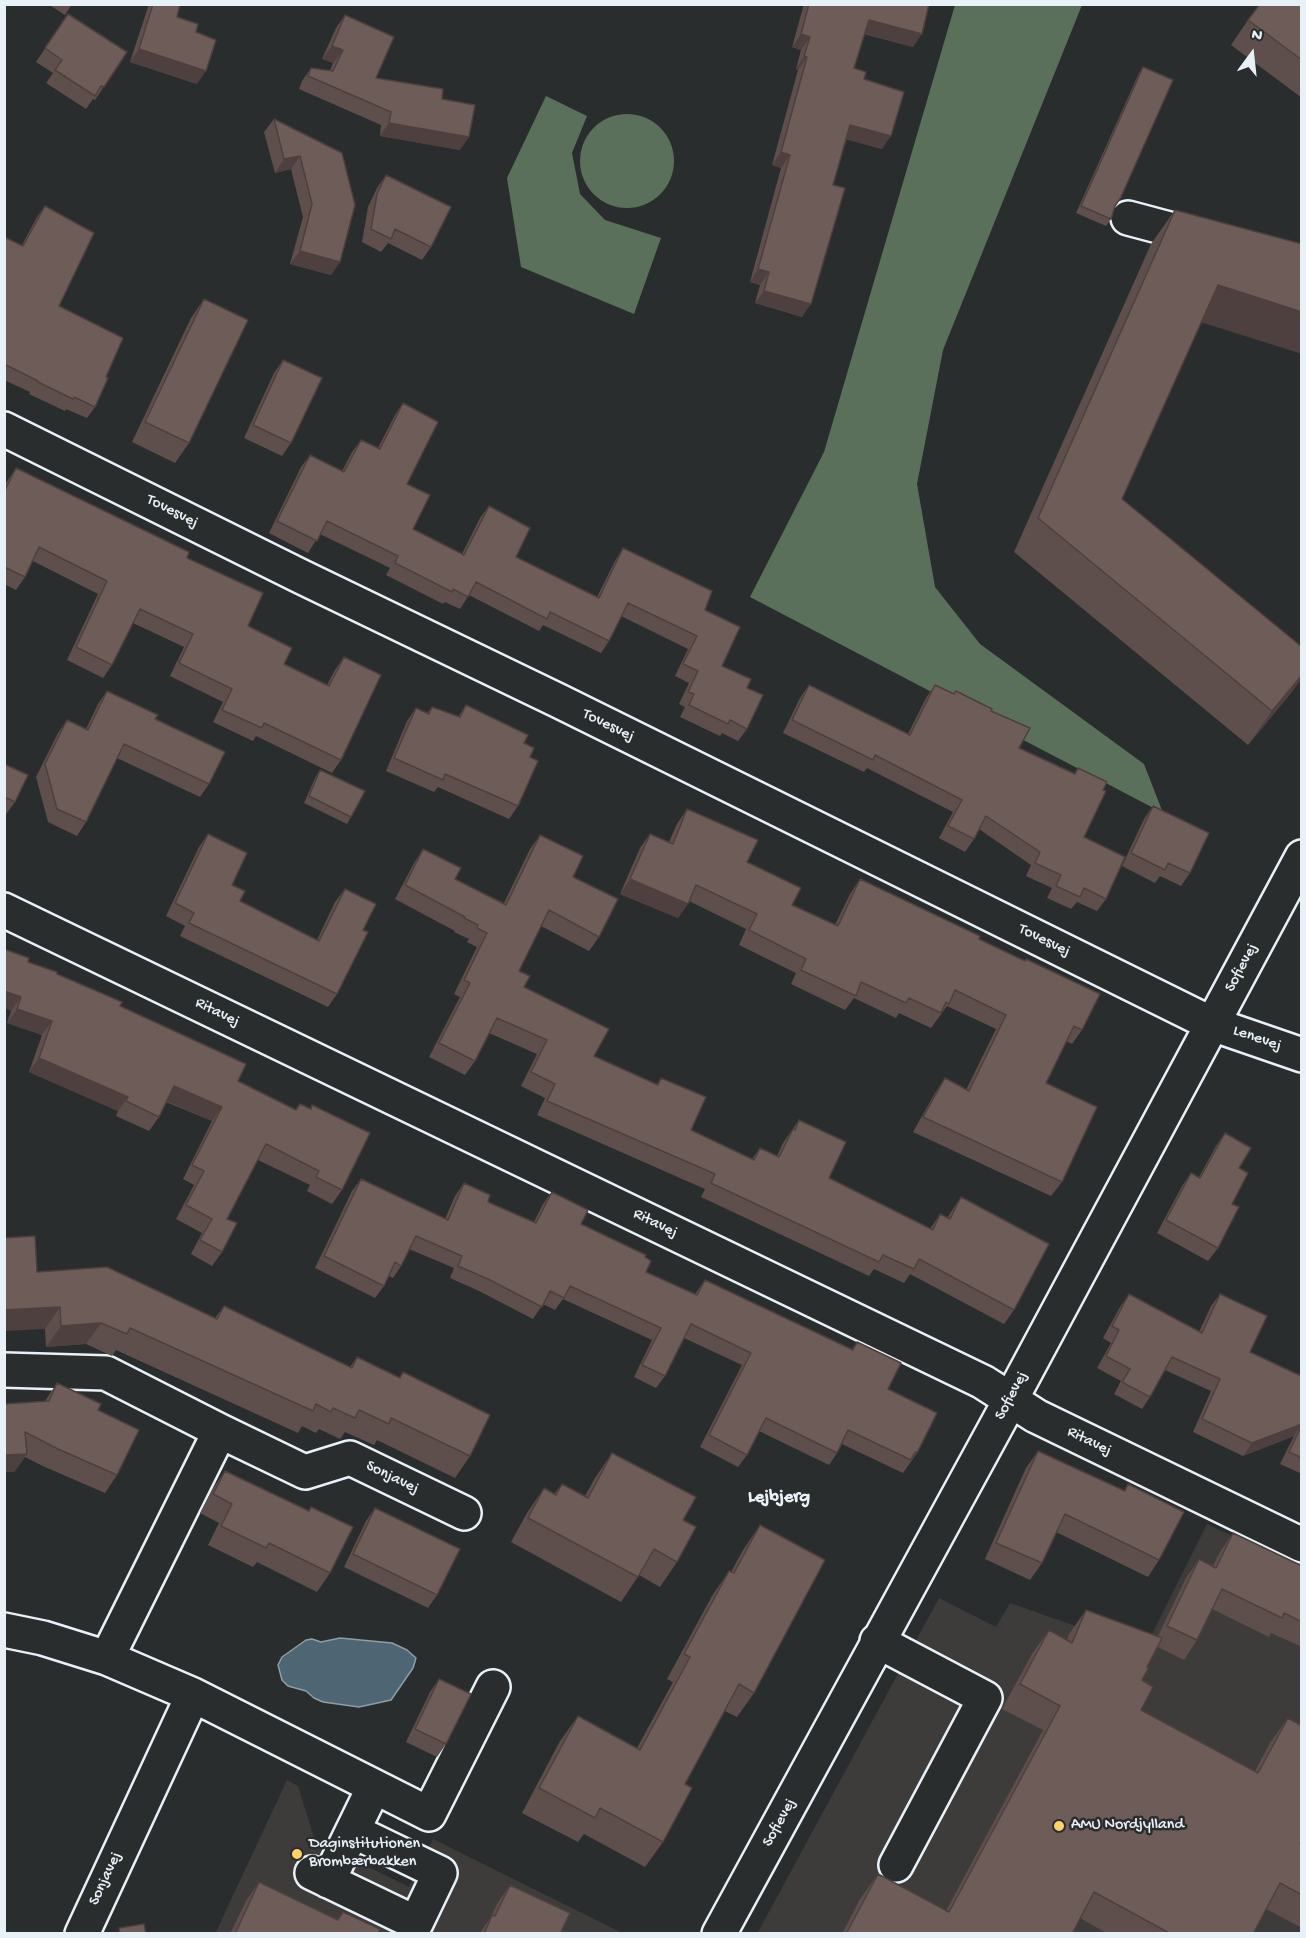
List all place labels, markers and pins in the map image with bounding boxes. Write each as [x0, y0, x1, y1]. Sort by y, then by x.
place label: AMU Nordjylland [1071, 1816, 1184, 1836]
marker: AMU Nordjylland [1052, 1819, 1066, 1833]
place label: Daginstitutionen Brombærbakken [309, 1835, 420, 1873]
marker: Daginstitutionen Brombærbakken [290, 1847, 304, 1861]

